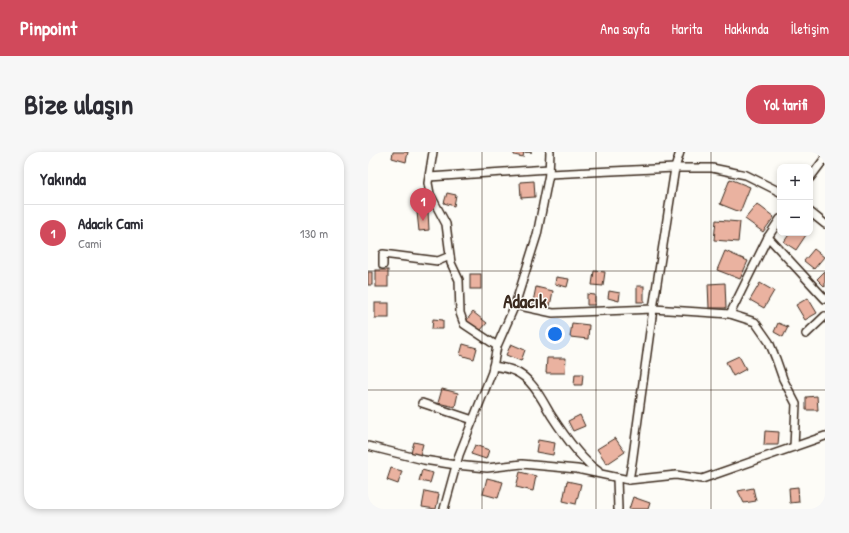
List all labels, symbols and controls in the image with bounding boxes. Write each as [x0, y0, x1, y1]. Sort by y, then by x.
text: Pinpoint [20, 15, 77, 41]
text: Ana sayfa [600, 19, 649, 38]
text: Harita [671, 19, 702, 38]
text: Hakkında [724, 19, 768, 38]
text: İletişim [790, 19, 829, 38]
text: Bize ulaşın [24, 85, 133, 123]
button: Yol tarifi [746, 85, 825, 124]
map controls [777, 164, 813, 236]
button: + [777, 164, 813, 200]
text: Yakında [40, 167, 86, 190]
pin: 1 [410, 188, 436, 221]
button: − [777, 200, 813, 236]
text: Adacık Cami [78, 213, 144, 234]
text: 1 [51, 224, 55, 242]
text: 130 m [300, 224, 328, 242]
text: Cami [78, 234, 102, 252]
district label: Adacık [503, 288, 547, 314]
your location [545, 324, 565, 344]

